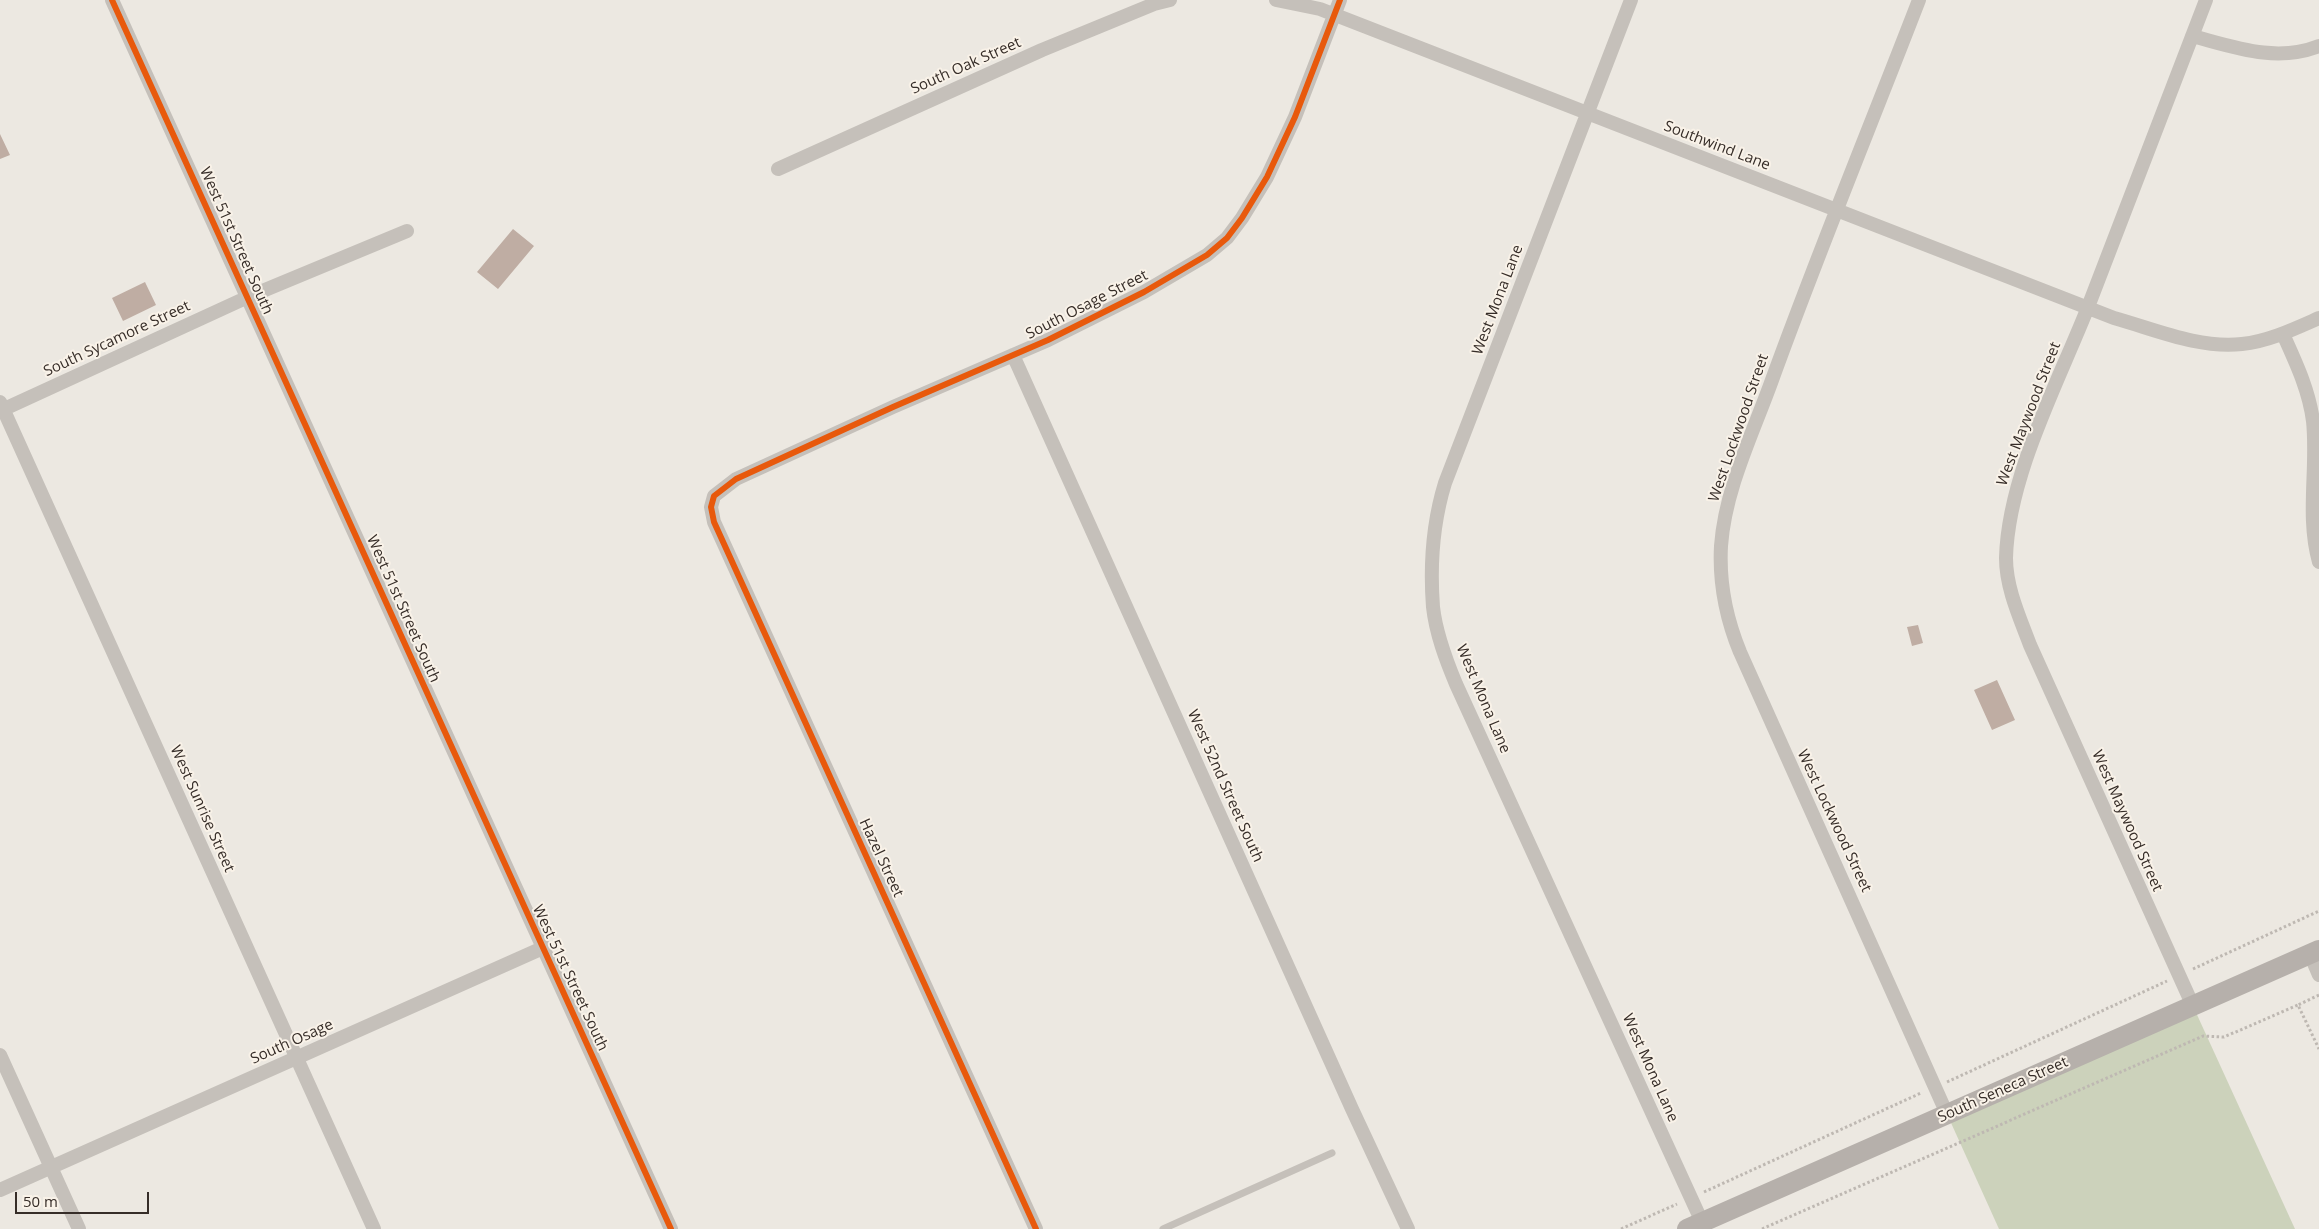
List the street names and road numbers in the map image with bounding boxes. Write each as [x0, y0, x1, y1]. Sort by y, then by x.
street label: South Oak Street [908, 34, 1024, 98]
street label: Southwind Lane [1661, 117, 1773, 175]
street label: West 51st Street South [195, 165, 277, 317]
street label: West Mona Lane [1469, 242, 1527, 358]
street label: South Osage Street [1023, 266, 1151, 344]
street label: South Sycamore Street [41, 297, 193, 381]
street label: West Maywood Street [1993, 340, 2065, 488]
street label: West Lockwood Street [1705, 352, 1773, 504]
street label: West 51st Street South [362, 533, 444, 685]
street label: West Mona Lane [1452, 642, 1514, 756]
street label: West 52nd Street South [1183, 707, 1267, 865]
street label: West Sunrise Street [166, 743, 238, 875]
street label: West Lockwood Street [1793, 747, 1875, 895]
street label: West Maywood Street [2088, 748, 2166, 894]
street label: Hazel Street [855, 816, 907, 900]
street label: West 51st Street South [528, 902, 612, 1054]
street label: West Mona Lane [1618, 1011, 1682, 1125]
street label: South Osage [248, 1016, 336, 1068]
street label: South Seneca Street [1935, 1053, 2071, 1127]

